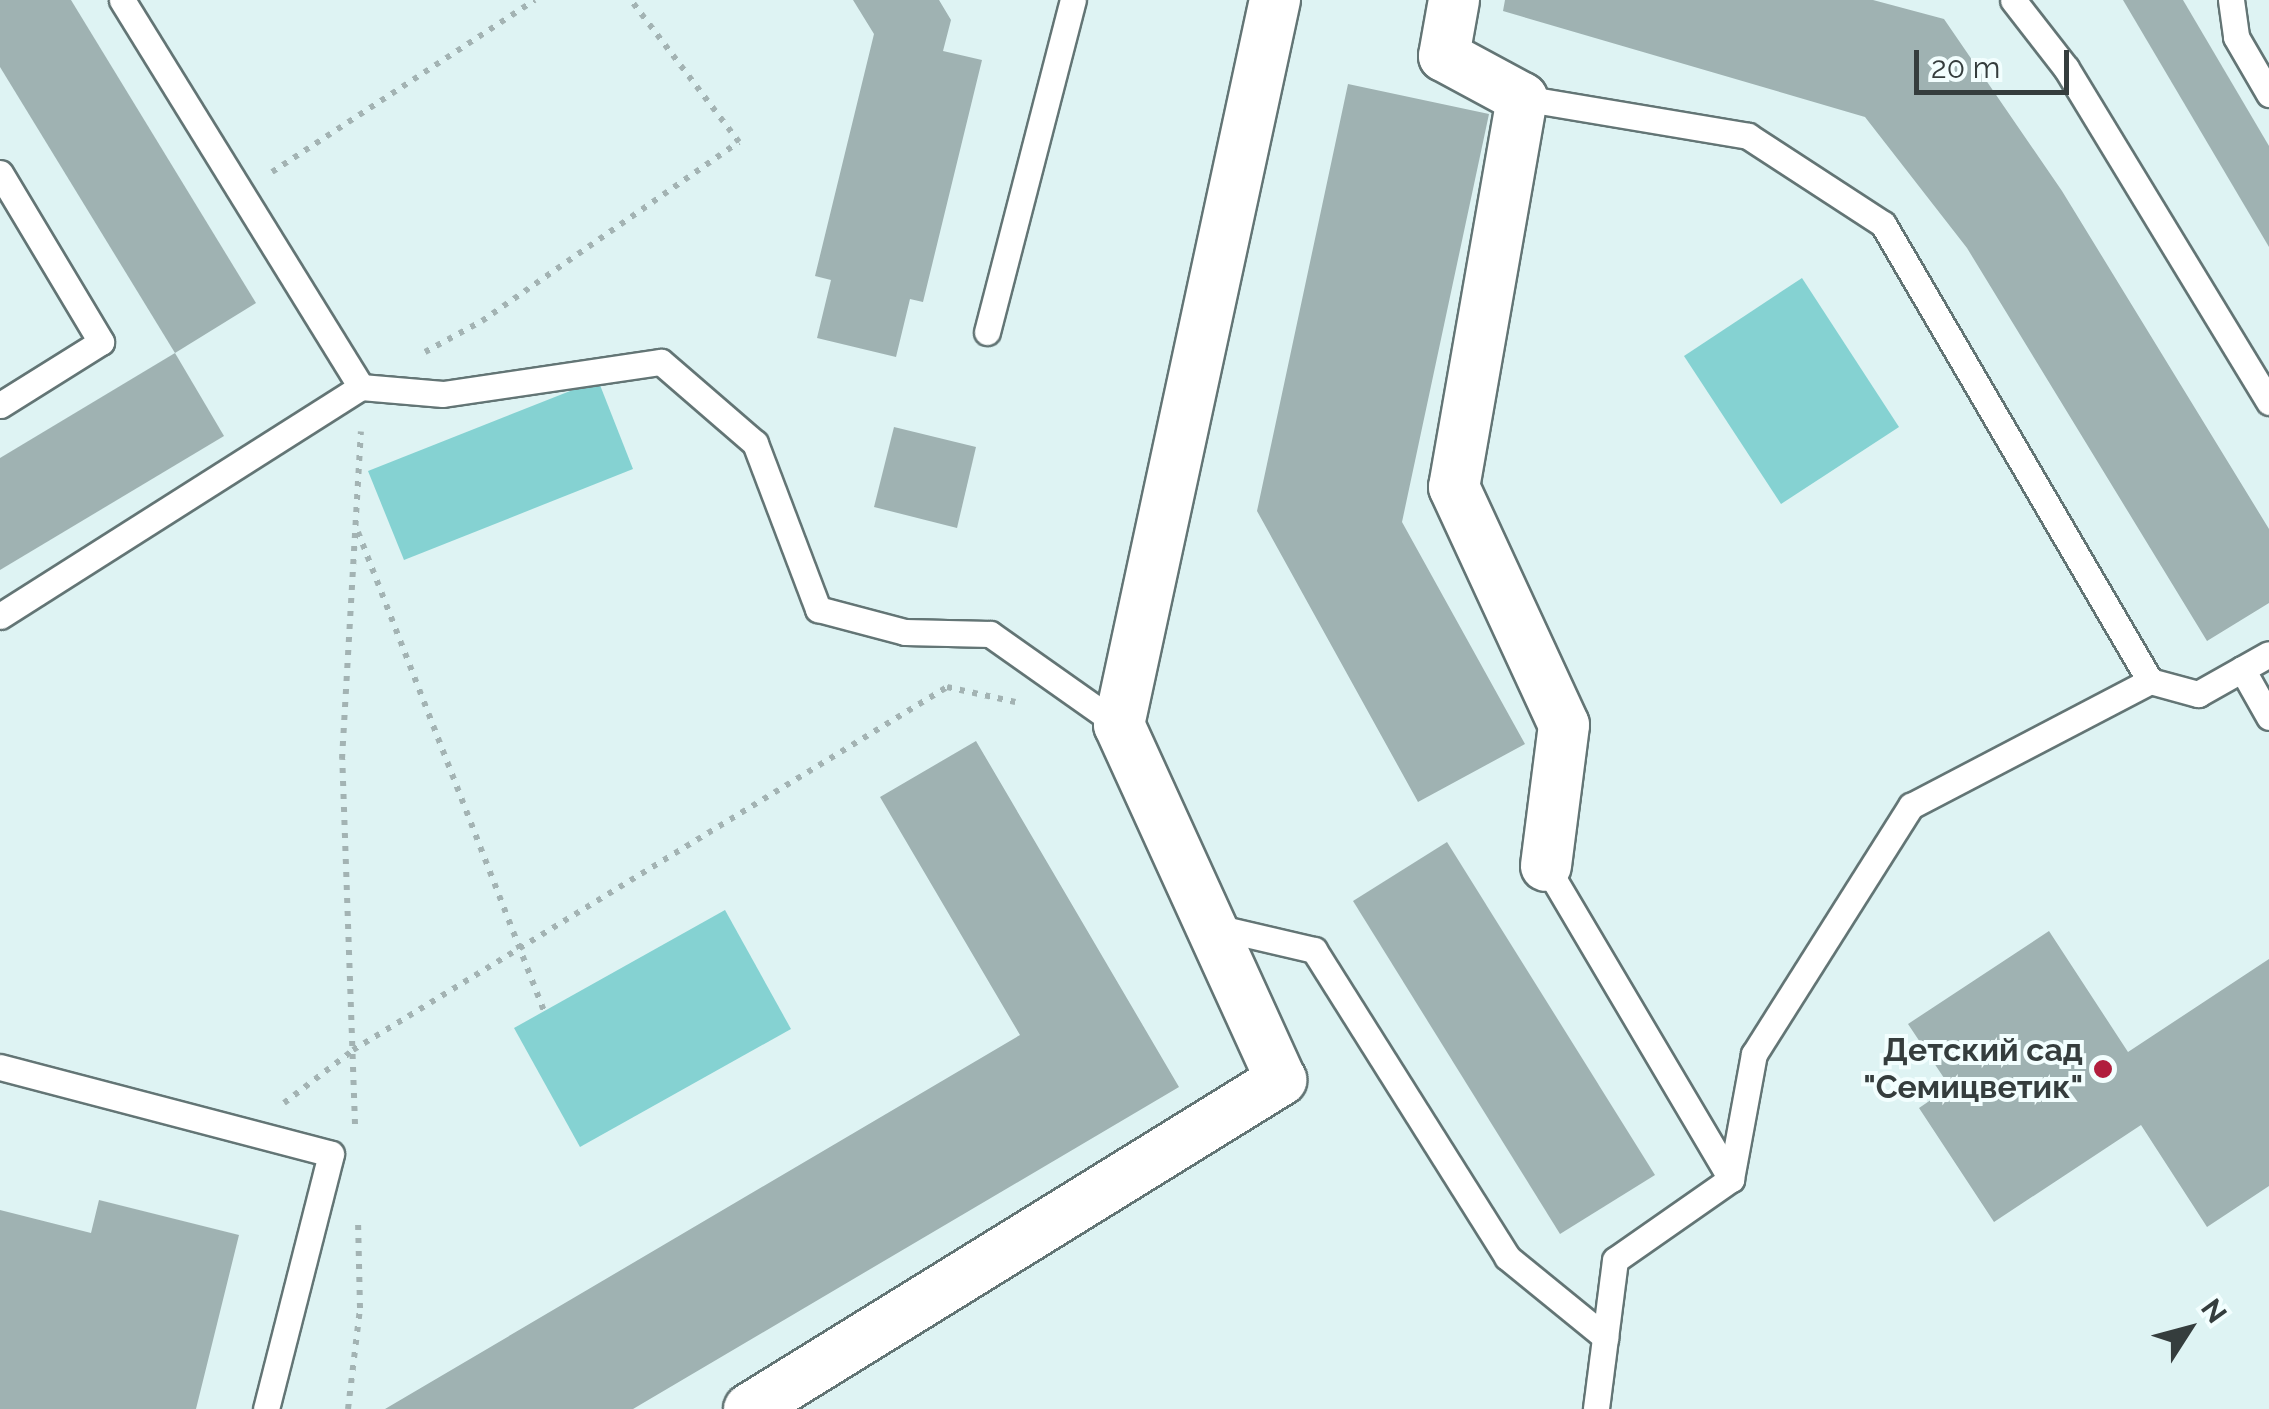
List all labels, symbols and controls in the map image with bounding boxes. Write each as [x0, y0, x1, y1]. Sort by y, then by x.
scale bar [1919, 30, 2074, 92]
text: 20 m [1931, 50, 2000, 85]
place label: Детский сад "Семицветик" [1863, 1032, 2083, 1107]
marker: Детский сад "Семицветик" [2092, 1058, 2114, 1080]
north arrow [2139, 1279, 2239, 1379]
text: N [2194, 1293, 2233, 1329]

